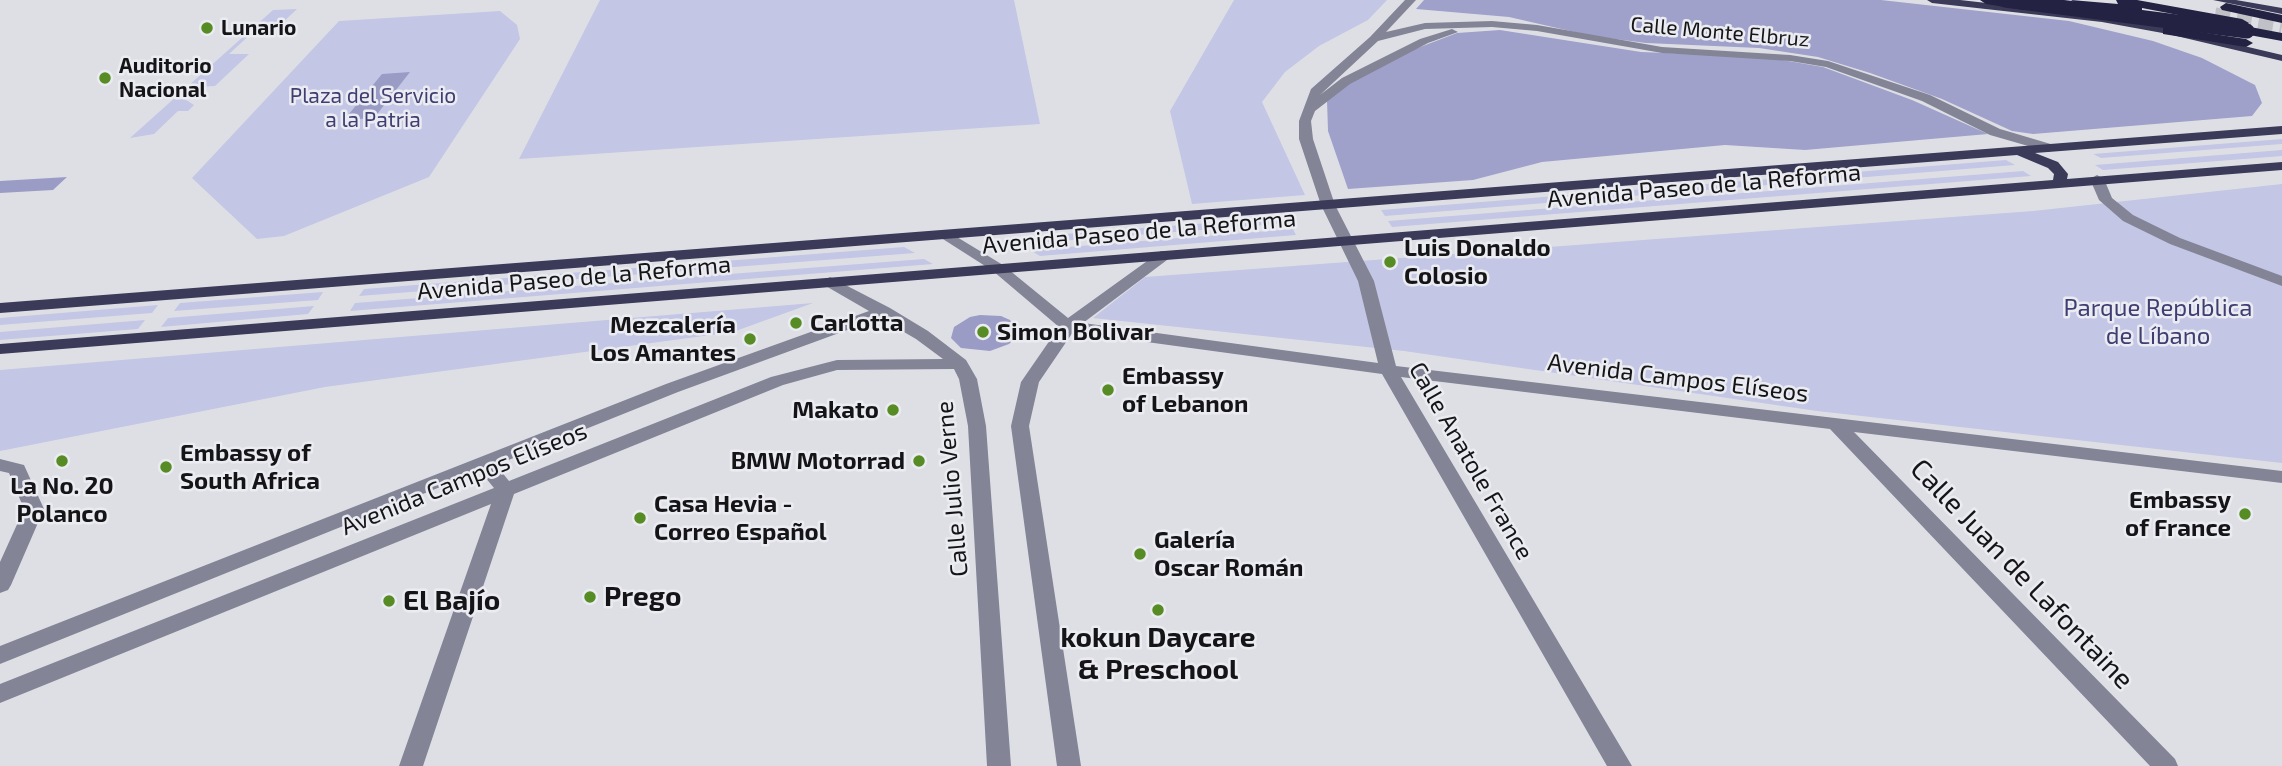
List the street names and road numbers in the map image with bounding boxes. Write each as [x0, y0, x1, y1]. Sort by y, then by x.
street label: Calle Monte Elbruz [1629, 12, 1811, 52]
street label: Avenida Paseo de la Reforma [1546, 158, 1862, 214]
street label: Avenida Paseo de la Reforma [981, 204, 1297, 260]
street label: Avenida Paseo de la Reforma [416, 250, 732, 306]
street label: Avenida Campos Elíseos [1546, 348, 1810, 408]
street label: Calle Anatole France [1403, 357, 1539, 565]
street label: Calle Julio Verne [930, 400, 974, 578]
street label: Avenida Campos Elíseos [337, 416, 591, 542]
street label: Calle Juan de Lafontaine [1903, 452, 2141, 696]

